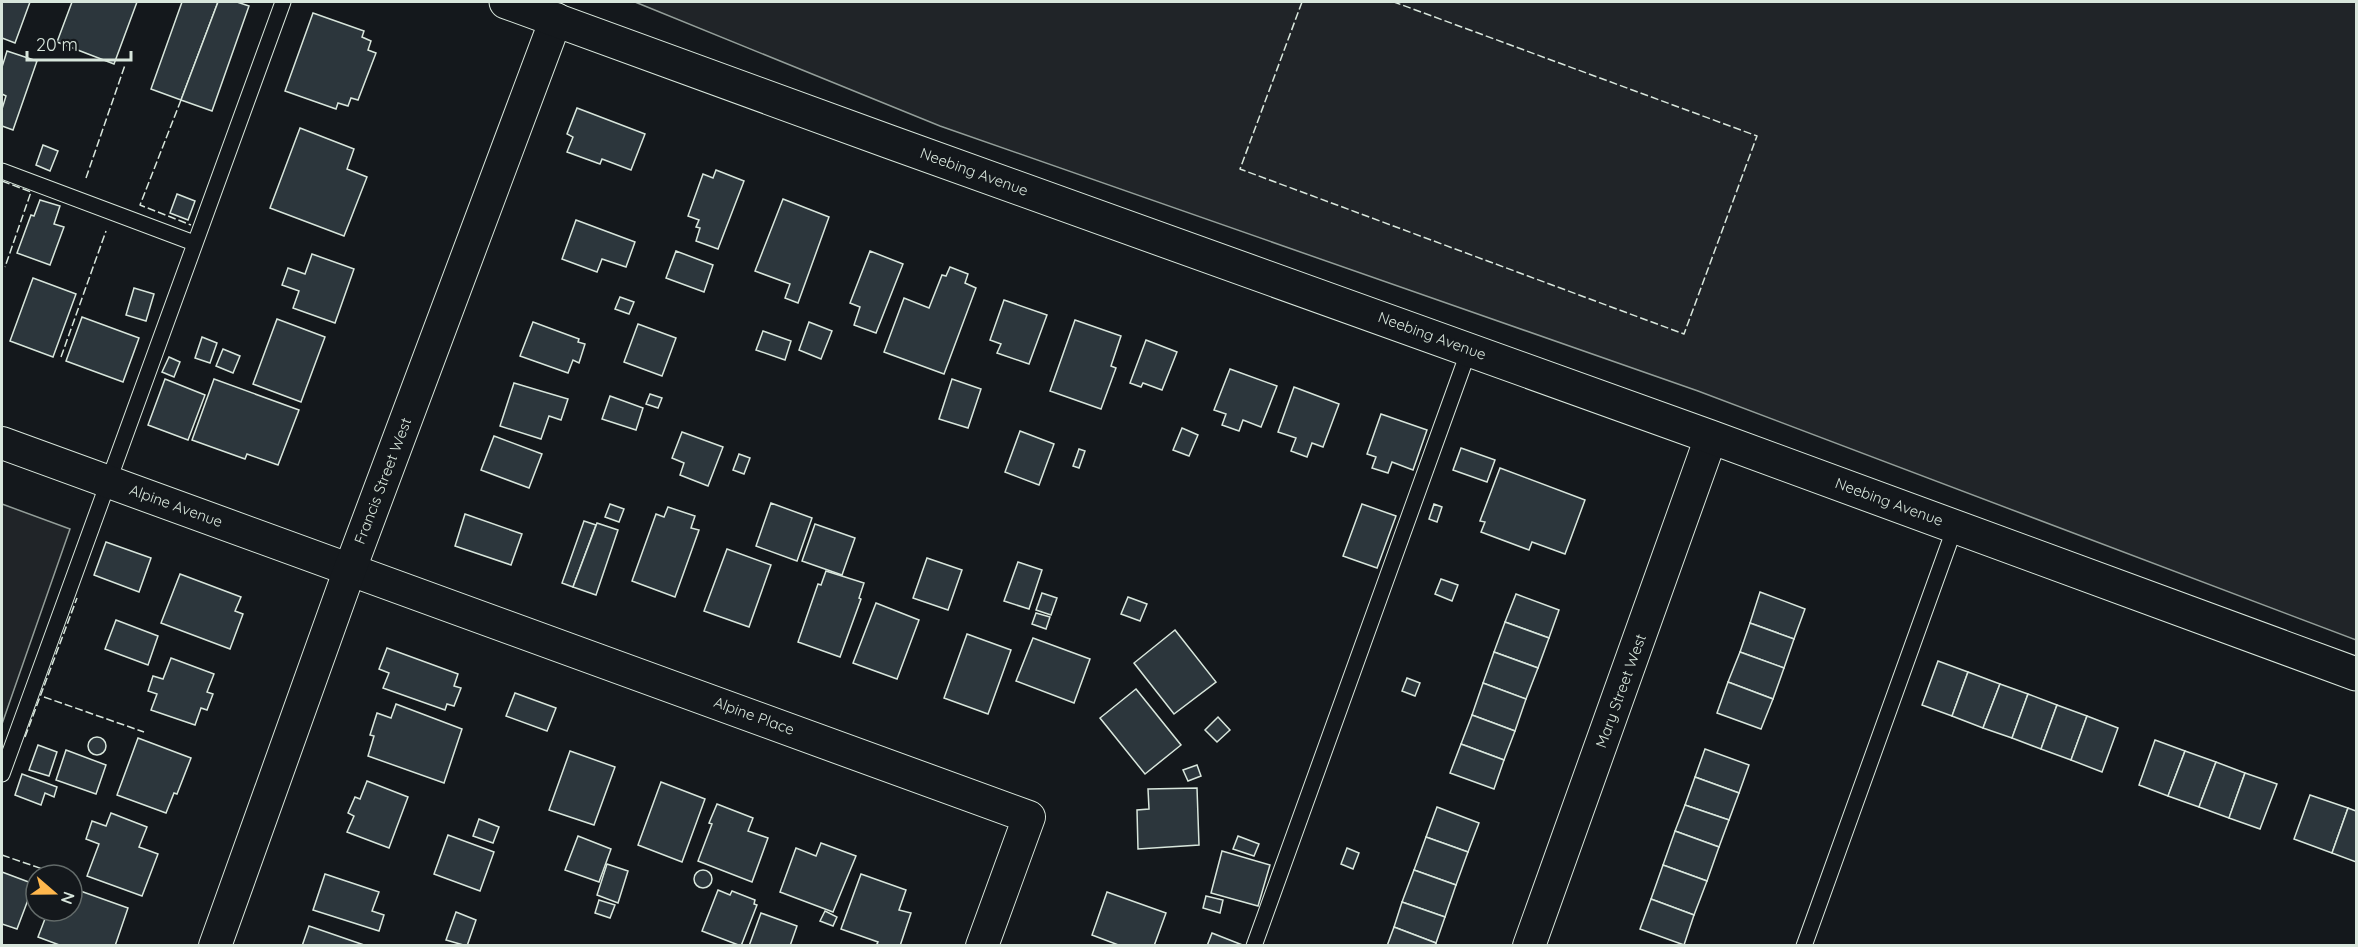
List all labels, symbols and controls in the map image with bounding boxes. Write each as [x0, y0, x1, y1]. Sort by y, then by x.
scale bar [27, 24, 130, 62]
text: 20 m [36, 33, 78, 56]
street label: Neebing Avenue [918, 143, 1031, 200]
street label: Neebing Avenue [1376, 307, 1489, 364]
street label: Francis Street West [350, 415, 415, 547]
street label: Neebing Avenue [1833, 473, 1946, 530]
street label: Alpine Avenue [127, 480, 225, 531]
street label: Mary Street West [1591, 631, 1650, 750]
street label: Alpine Place [711, 692, 797, 739]
north arrow [24, 863, 84, 923]
text: N [57, 889, 80, 907]

